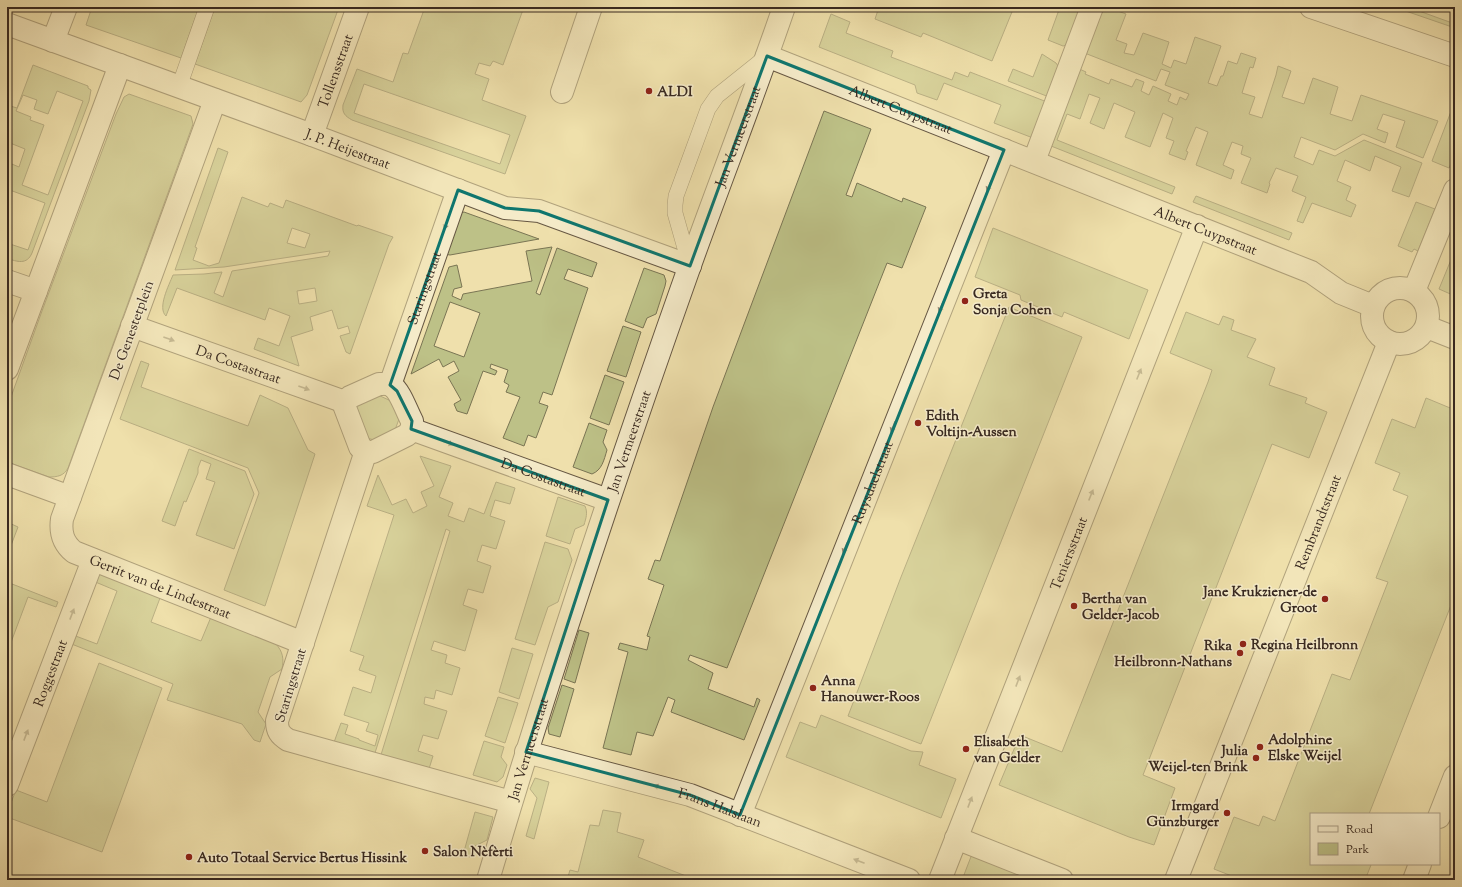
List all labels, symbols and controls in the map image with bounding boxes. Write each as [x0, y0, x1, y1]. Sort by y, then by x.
street label: Tollensstraat [314, 32, 359, 111]
street label: Albert Cuypstraat [845, 81, 955, 141]
place label: ALDI [657, 83, 693, 103]
street label: Jan Vermeerstraat [711, 83, 767, 191]
marker: ALDI [644, 86, 654, 96]
street label: J. P. Heijestraat [301, 125, 393, 176]
one-way arrow [986, 180, 992, 192]
street label: Albert Cuypstraat [1150, 203, 1260, 262]
one-way arrow [443, 218, 449, 230]
street label: Staringstraat [404, 249, 448, 328]
street label: De Genestetplein [106, 278, 160, 383]
place label: Greta Sonja Cohen [973, 285, 1052, 321]
marker: Greta Sonja Cohen [960, 296, 970, 306]
one-way arrow [938, 301, 944, 312]
one-way arrow [163, 336, 175, 342]
street label: Da Costastraat [192, 341, 283, 390]
one-way arrow [1137, 367, 1143, 379]
one-way arrow [299, 385, 311, 391]
street label: Jan Vermeerstraat [604, 388, 657, 496]
place label: Edith Voltijn-Aussen [926, 407, 1018, 443]
marker: Edith Voltijn-Aussen [913, 418, 923, 428]
one-way arrow [890, 422, 896, 434]
street label: Ruysdaelstraat [848, 438, 900, 528]
one-way arrow [442, 440, 454, 446]
street label: Da Costastraat [498, 454, 588, 503]
street label: Rembrandtstraat [1292, 472, 1348, 573]
one-way arrow [1089, 488, 1095, 500]
street label: Teniersstraat [1047, 514, 1094, 594]
one-way arrow [842, 543, 848, 555]
street label: Gerrit van de Lindestraat [86, 551, 234, 625]
place label: Jane Krukziener-de Groot [1202, 583, 1317, 619]
place label: Bertha van Gelder-Jacob [1082, 590, 1160, 626]
marker: Jane Krukziener-de Groot [1320, 594, 1330, 604]
marker: Bertha van Gelder-Jacob [1069, 601, 1079, 611]
one-way arrow [70, 607, 76, 619]
place label: Regina Heilbronn [1251, 636, 1359, 656]
street label: Roggestraat [30, 637, 74, 710]
place label: Rika Heilbronn-Nathans [1114, 637, 1233, 673]
marker: Regina Heilbronn [1238, 639, 1248, 649]
street label: Staringstraat [271, 646, 313, 725]
marker: Rika Heilbronn-Nathans [1235, 648, 1245, 658]
place label: Anna Hanouwer-Roos [821, 672, 920, 708]
one-way arrow [1015, 675, 1021, 686]
marker: Anna Hanouwer-Roos [808, 683, 818, 693]
street label: Jan Vermeerstraat [504, 696, 555, 804]
one-way arrow [23, 729, 29, 741]
place label: Adolphine Elske Weijel [1268, 731, 1342, 767]
place label: Elisabeth van Gelder [974, 733, 1041, 769]
place label: Julia Weijel-ten Brink [1148, 742, 1249, 778]
marker: Adolphine Elske Weijel [1255, 742, 1265, 752]
marker: Elisabeth van Gelder [961, 744, 971, 754]
marker: Julia Weijel-ten Brink [1251, 753, 1261, 763]
one-way arrow [652, 783, 665, 789]
street label: Frans Halslaan [676, 784, 764, 834]
one-way arrow [968, 795, 974, 807]
place label: Irmgard Günzburger [1147, 797, 1220, 833]
marker: Irmgard Günzburger [1222, 808, 1232, 818]
legend [1310, 813, 1440, 865]
text: Road [1346, 821, 1373, 839]
text: Park [1346, 841, 1369, 859]
place label: Salon Nèfèrti [433, 843, 513, 863]
marker: Salon Nèfèrti [420, 846, 430, 856]
place label: Auto Totaal Service Bertus Hissink [197, 849, 408, 869]
marker: Auto Totaal Service Bertus Hissink [184, 852, 194, 862]
one-way arrow [853, 857, 865, 863]

